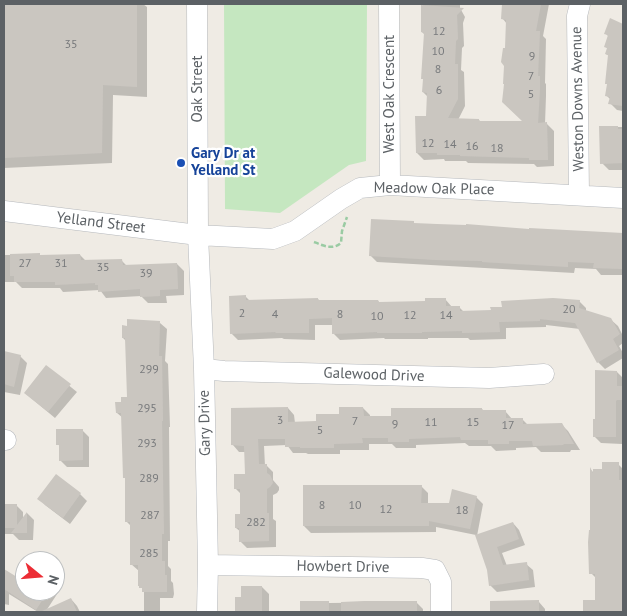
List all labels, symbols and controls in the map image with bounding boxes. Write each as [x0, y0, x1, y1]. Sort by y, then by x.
house number: 12 [432, 25, 446, 39]
street label: Weston Downs Avenue [568, 26, 588, 172]
street label: West Oak Crescent [381, 35, 399, 153]
house number: 35 [64, 38, 78, 52]
house number: 10 [431, 45, 445, 59]
house number: 9 [529, 50, 535, 64]
street label: Oak Street [189, 55, 207, 123]
house number: 8 [435, 63, 441, 77]
house number: 7 [528, 70, 534, 84]
house number: 6 [436, 84, 442, 98]
house number: 5 [528, 88, 534, 102]
house number: 12 [421, 137, 435, 151]
house number: 14 [443, 138, 457, 152]
house number: 16 [465, 140, 479, 154]
house number: 18 [490, 142, 504, 156]
place label: Gary Dr at Yelland St [191, 145, 255, 180]
marker: Gary Dr at Yelland St [175, 157, 187, 169]
street label: Meadow Oak Place [373, 179, 495, 199]
street label: Yelland Street [55, 209, 147, 237]
house number: 27 [18, 257, 32, 271]
house number: 31 [54, 257, 68, 271]
house number: 35 [96, 261, 110, 275]
house number: 39 [139, 267, 153, 281]
house number: 20 [562, 303, 576, 317]
house number: 2 [239, 307, 245, 321]
house number: 4 [272, 308, 278, 322]
house number: 8 [337, 308, 343, 322]
house number: 12 [403, 309, 417, 323]
house number: 14 [439, 309, 453, 323]
house number: 10 [370, 310, 384, 324]
house number: 299 [139, 363, 159, 377]
street label: Galewood Drive [323, 364, 425, 386]
street label: Gary Drive [195, 390, 215, 456]
house number: 295 [137, 402, 157, 416]
house number: 3 [277, 414, 283, 428]
house number: 7 [352, 415, 358, 429]
house number: 11 [424, 416, 438, 430]
house number: 15 [466, 416, 480, 430]
house number: 9 [392, 418, 398, 432]
house number: 17 [501, 419, 515, 433]
house number: 5 [317, 424, 323, 438]
house number: 293 [137, 437, 157, 451]
house number: 289 [139, 472, 159, 486]
house number: 8 [319, 499, 325, 513]
house number: 10 [348, 499, 362, 513]
house number: 12 [379, 503, 393, 517]
house number: 18 [455, 504, 469, 518]
house number: 287 [140, 509, 160, 523]
house number: 282 [246, 516, 266, 530]
house number: 285 [139, 547, 159, 561]
north arrow [15, 551, 65, 601]
street label: Howbert Drive [296, 557, 390, 577]
text: N [43, 573, 63, 587]

